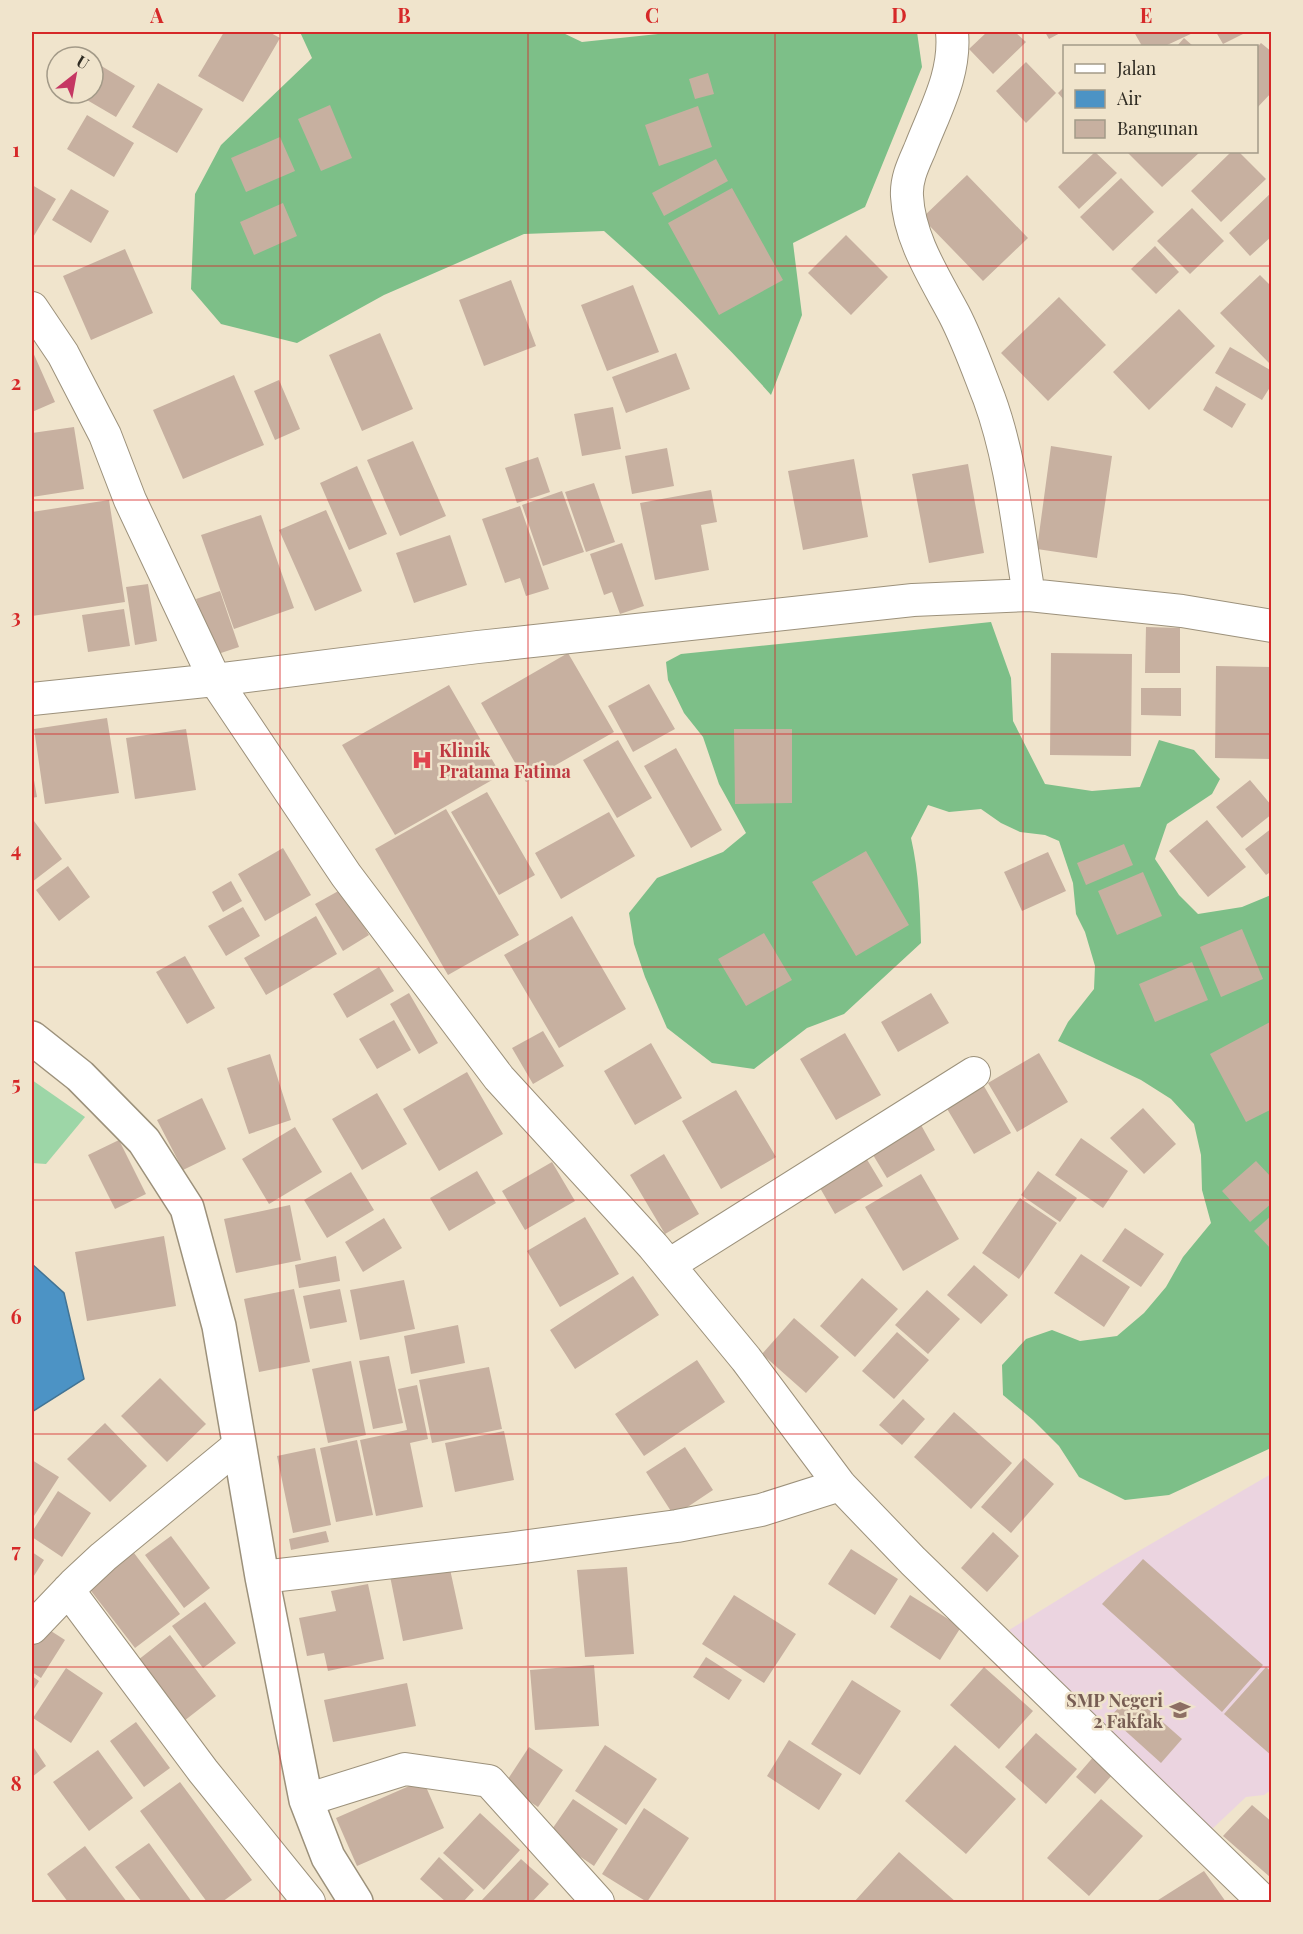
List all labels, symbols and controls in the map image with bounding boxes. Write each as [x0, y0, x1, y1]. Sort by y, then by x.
text: A [149, 1, 164, 28]
text: B [397, 1, 411, 28]
text: C [645, 1, 659, 28]
text: D [891, 1, 907, 28]
text: E [1140, 1, 1152, 28]
north arrow [45, 45, 105, 105]
legend [1063, 45, 1258, 153]
text: U [73, 50, 93, 74]
text: Jalan [1116, 56, 1157, 80]
text: Air [1116, 86, 1142, 110]
text: Bangunan [1117, 116, 1198, 140]
text: 1 [12, 135, 20, 162]
text: 2 [11, 368, 21, 395]
text: 3 [11, 602, 21, 629]
place label: Klinik Pratama Fatima [439, 738, 572, 783]
hospital icon: Klinik Pratama Fatima [410, 748, 434, 772]
text: 4 [11, 835, 21, 862]
text: 5 [11, 1069, 21, 1096]
text: 6 [10, 1302, 22, 1329]
text: 7 [11, 1536, 21, 1563]
place label: SMP Negeri 2 Fakfak [1066, 1688, 1163, 1733]
school or university icon: SMP Negeri 2 Fakfak [1168, 1698, 1192, 1722]
text: 8 [10, 1769, 22, 1796]

